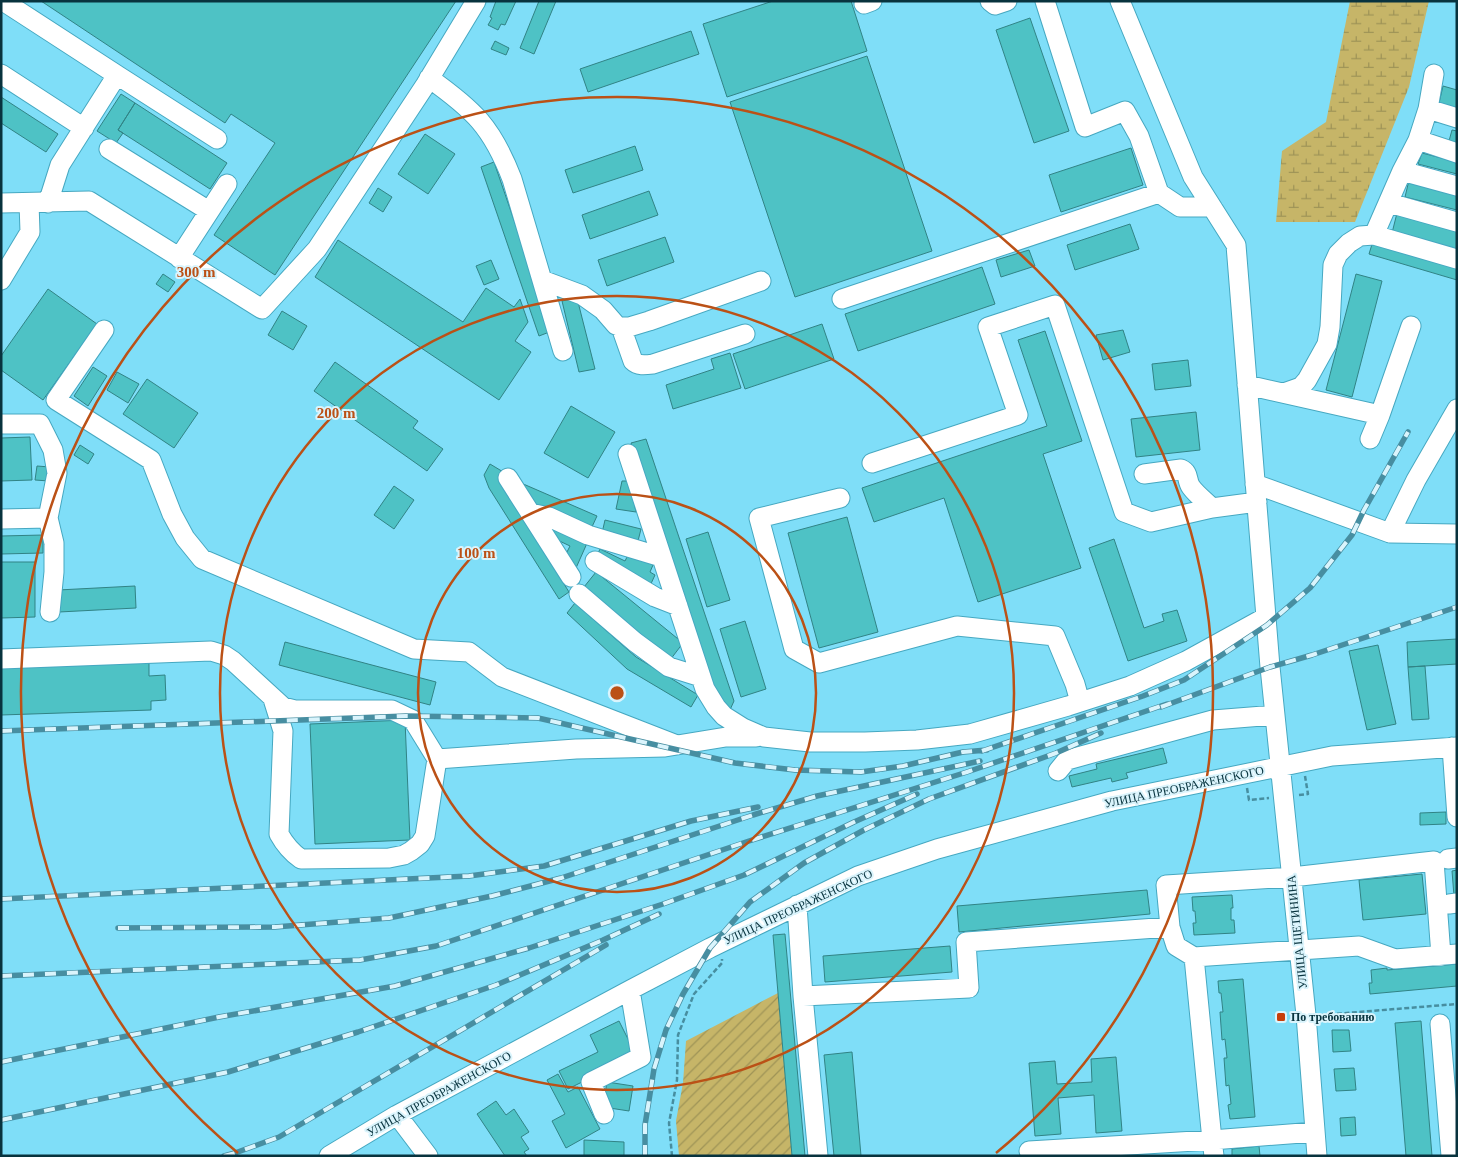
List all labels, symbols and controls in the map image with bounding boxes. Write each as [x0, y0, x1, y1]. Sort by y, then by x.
text: 300 m [177, 264, 216, 280]
text: 200 m [317, 405, 356, 421]
text: 100 m [457, 545, 496, 561]
centre of rings [608, 684, 626, 702]
street label: УЛИЦА ПРЕОБРАЖЕНСКОГО [1103, 763, 1265, 811]
street label: УЛИЦА ПРЕОБРАЖЕНСКОГО [721, 866, 875, 948]
street label: УЛИЦА ЩЕТИНИНА [1284, 874, 1310, 990]
place label: По требованию [1291, 1010, 1374, 1024]
marker: По требованию [1275, 1011, 1287, 1023]
street label: УЛИЦА ПРЕОБРАЖЕНСКОГО [364, 1048, 514, 1140]

